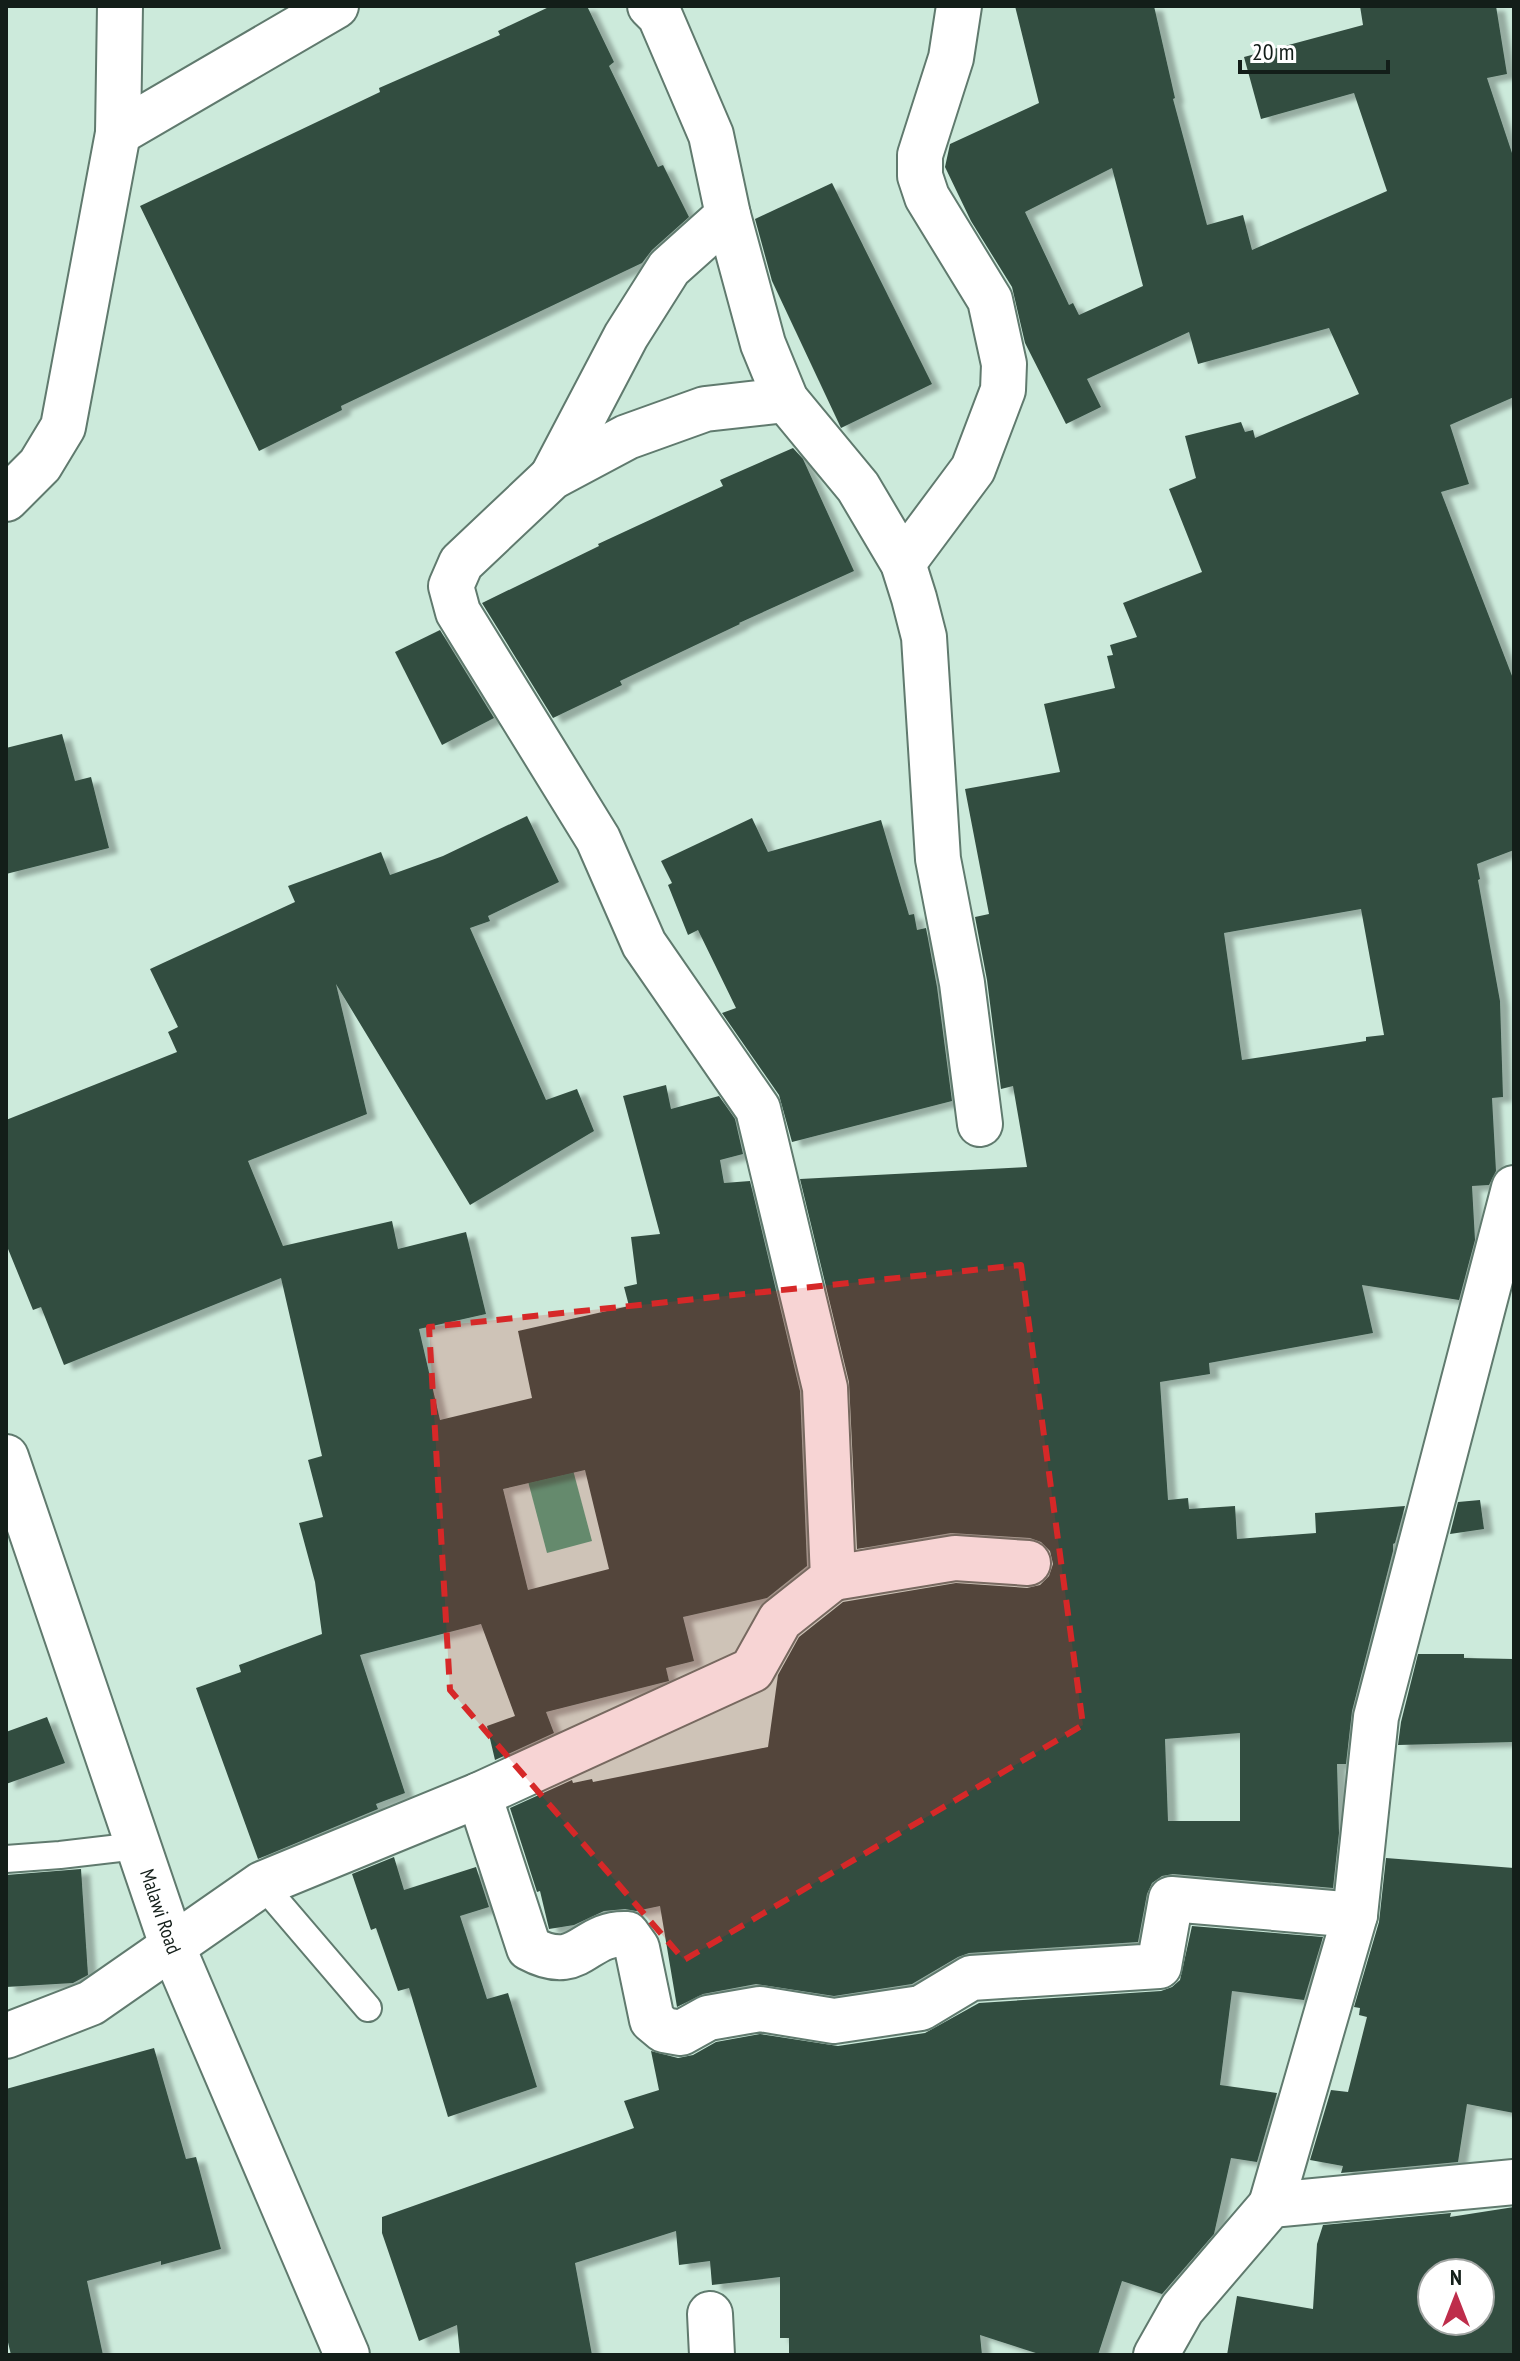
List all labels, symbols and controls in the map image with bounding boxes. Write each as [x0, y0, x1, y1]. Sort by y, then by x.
scale bar [1240, 24, 1388, 74]
text: 20 m [1252, 36, 1294, 67]
street label: Malawi Road [134, 1866, 187, 1958]
north arrow [1416, 2257, 1496, 2337]
text: N [1450, 2263, 1462, 2291]

